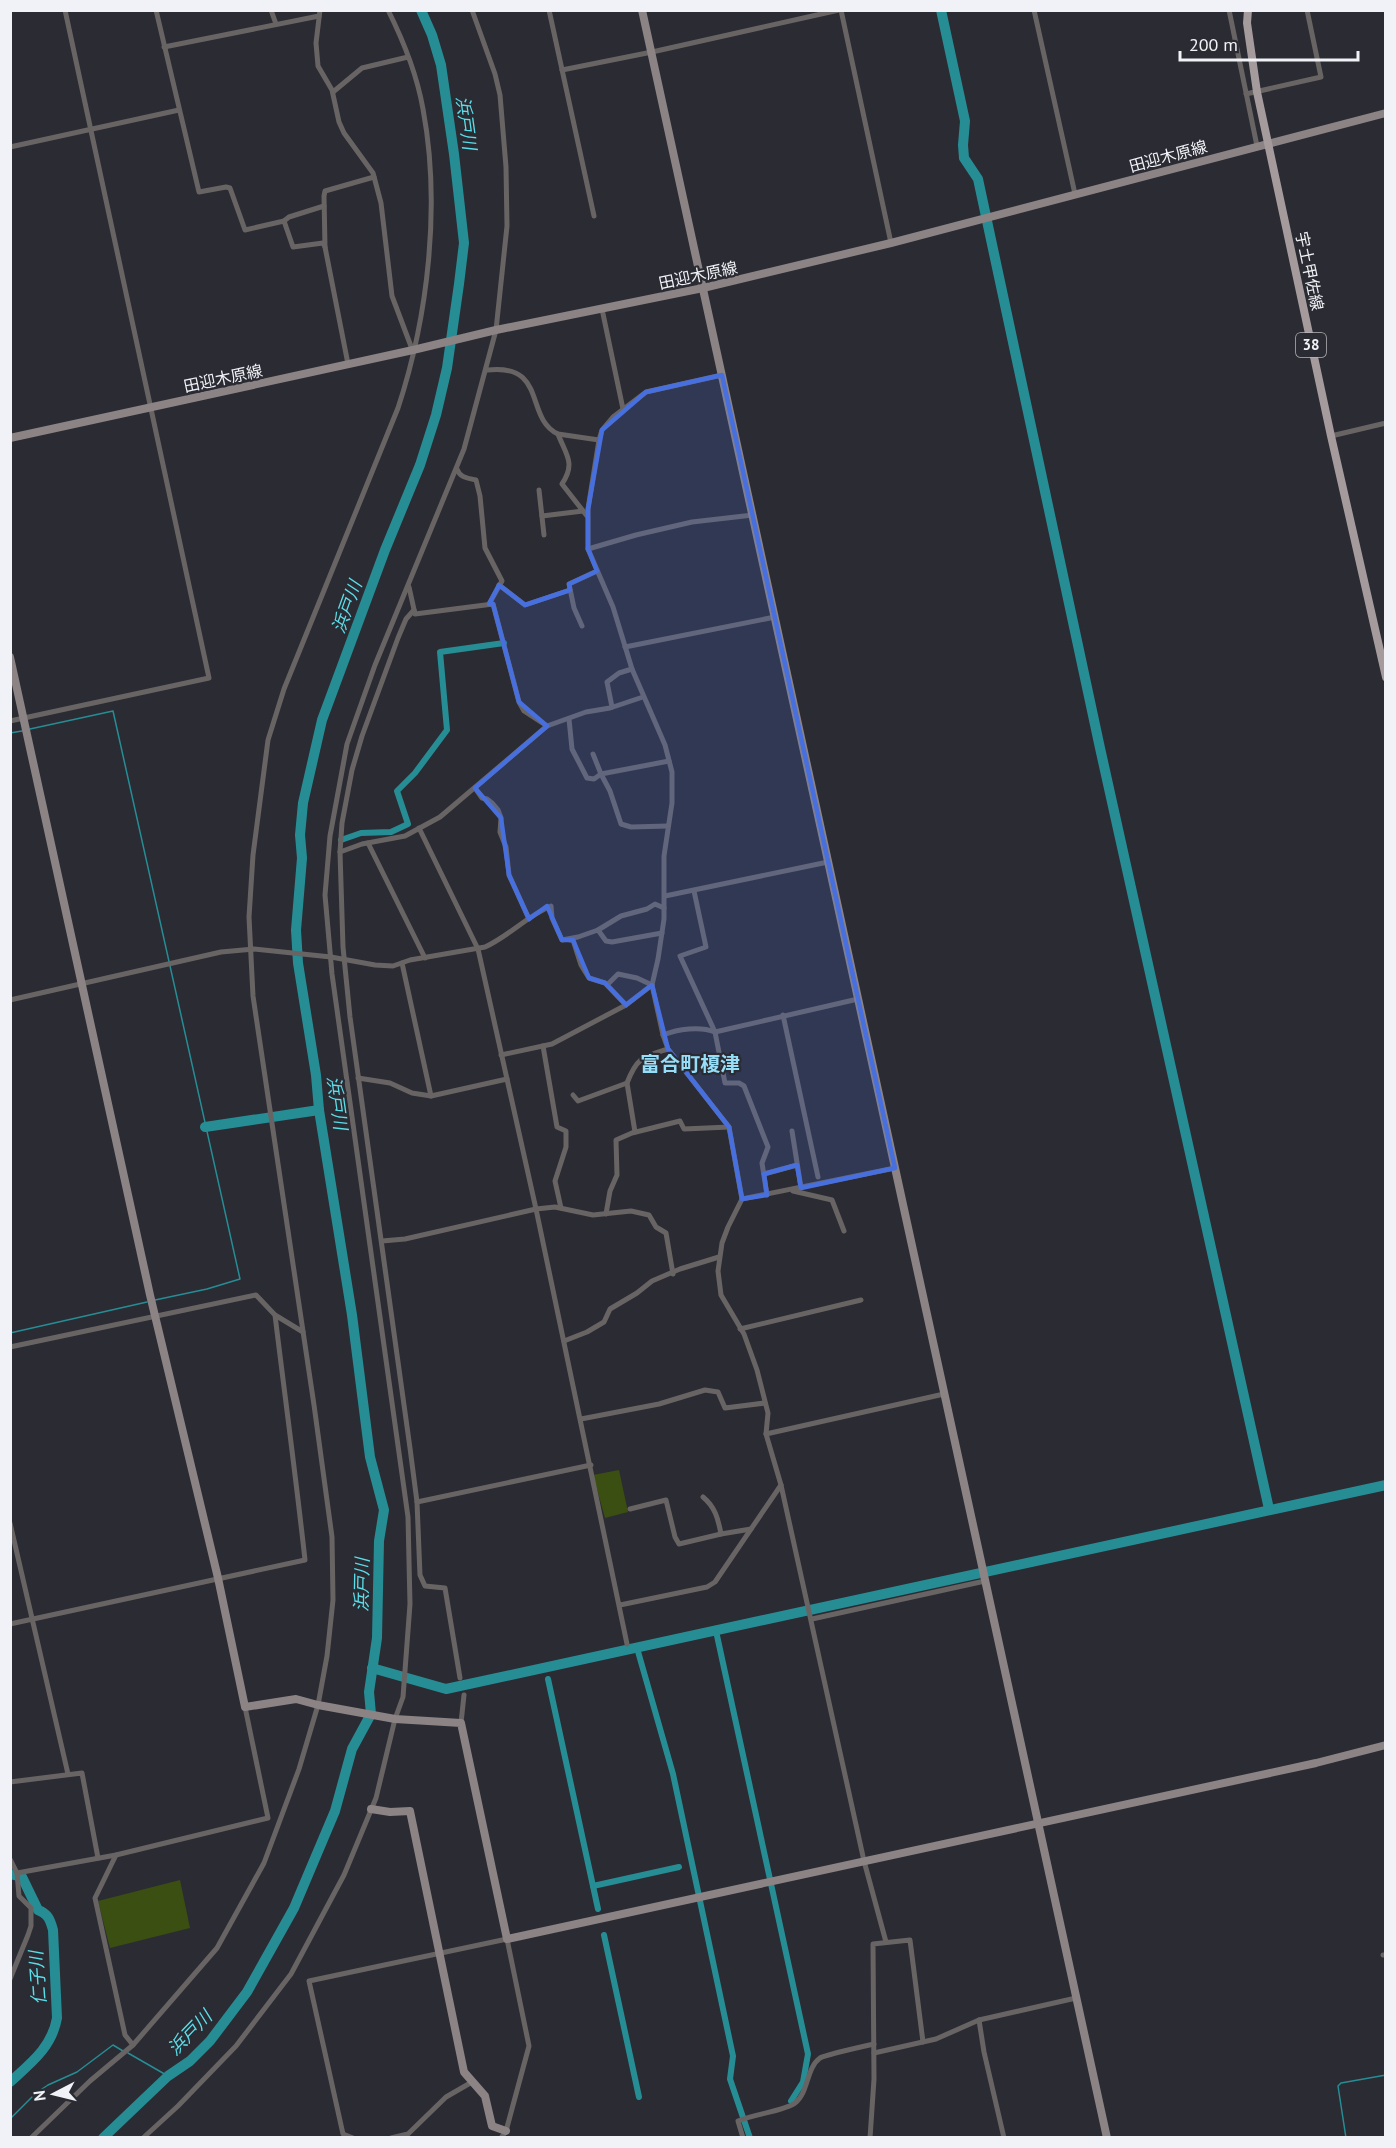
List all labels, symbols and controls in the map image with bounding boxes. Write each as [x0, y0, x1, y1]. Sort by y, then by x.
scale bar [1180, 24, 1358, 62]
text: 200 m [1189, 33, 1238, 56]
water label: 浜戸川 [451, 95, 482, 153]
street label: 田迎木原線 [1127, 136, 1209, 176]
street label: 宇土甲佐線 [1292, 230, 1328, 312]
street label: 田迎木原線 [657, 257, 739, 293]
road number: 38 [1296, 333, 1326, 357]
street label: 田迎木原線 [182, 360, 264, 396]
water label: 浜戸川 [326, 576, 367, 636]
district label: 富合町榎津 [640, 1051, 740, 1077]
water label: 浜戸川 [322, 1075, 353, 1133]
water label: 浜戸川 [350, 1556, 374, 1612]
water label: 仁子川 [24, 1948, 51, 2006]
water label: 浜戸川 [163, 2004, 218, 2060]
north arrow [24, 2064, 84, 2124]
text: N [29, 2089, 50, 2102]

